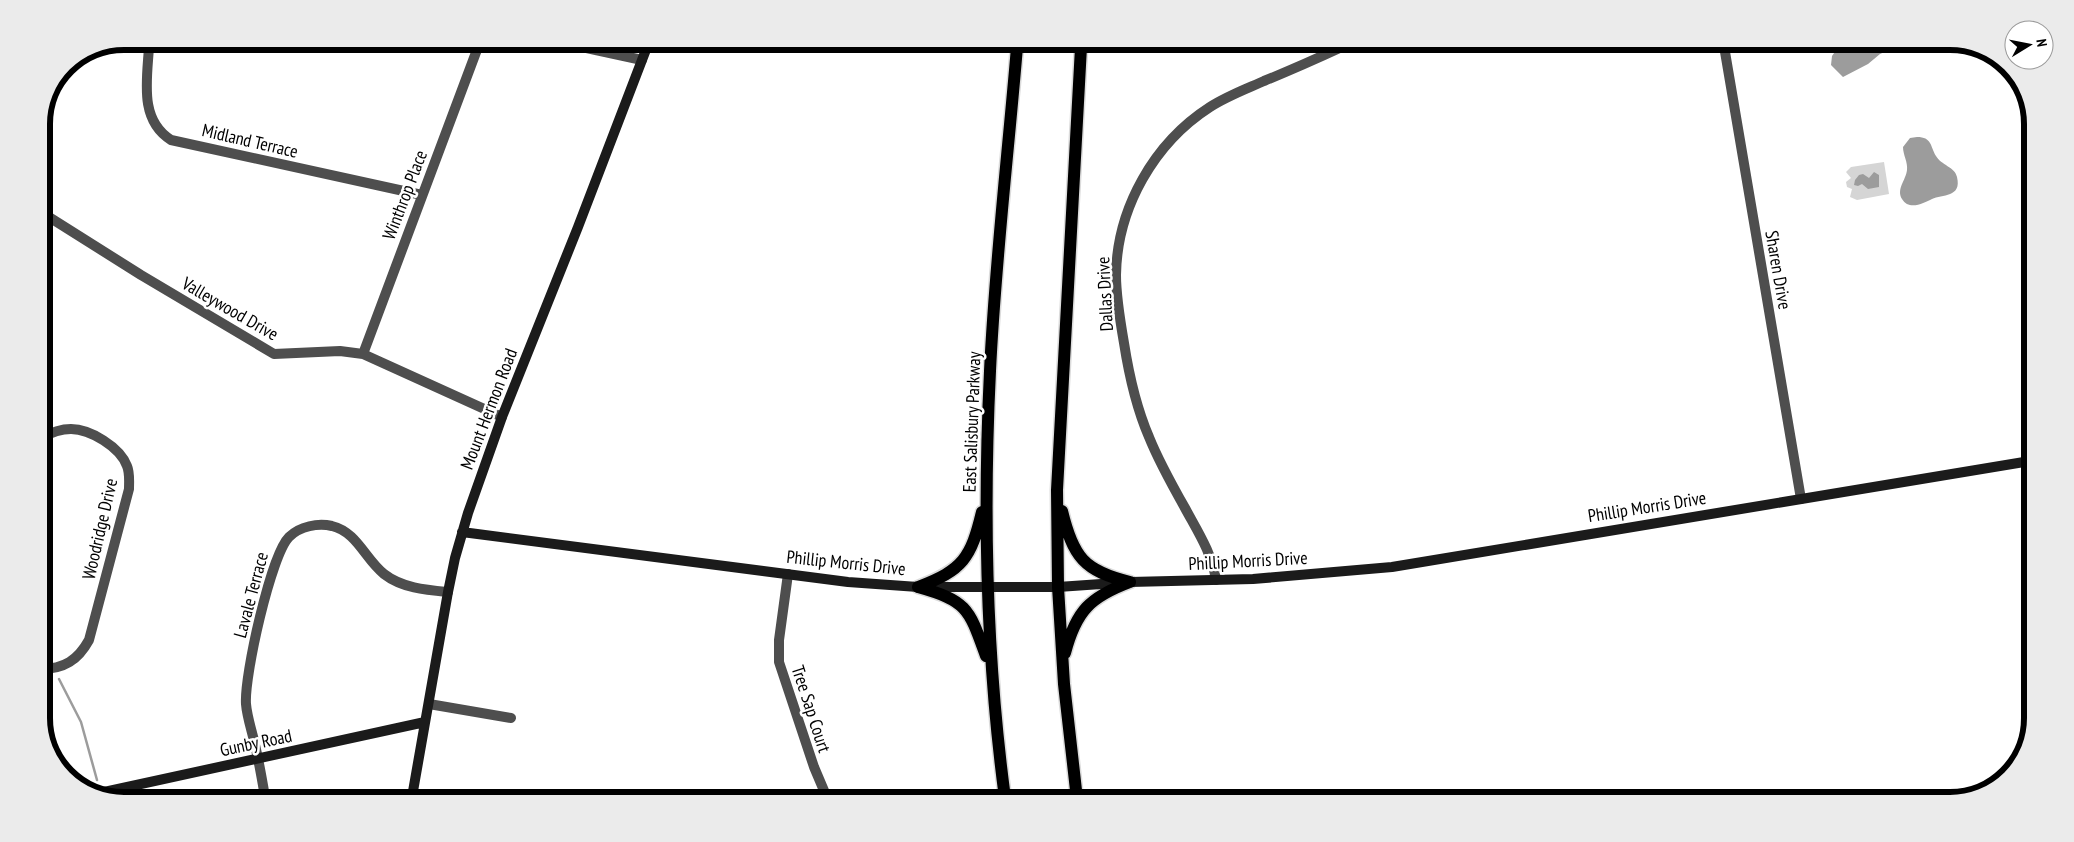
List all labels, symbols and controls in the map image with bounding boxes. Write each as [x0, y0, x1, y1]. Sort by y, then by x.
north arrow [2004, 20, 2054, 70]
text: N [2032, 37, 2051, 48]
street label: Midland Terrace [200, 118, 300, 163]
street label: Winthrop Place [377, 147, 432, 243]
street label: Sharen Drive [1760, 229, 1797, 311]
street label: Dallas Drive [1091, 256, 1118, 332]
street label: Valleywood Drive [177, 271, 283, 345]
street label: Mount Hermon Road [455, 345, 522, 473]
street label: East Salisbury Parkway [958, 351, 985, 493]
street label: Woodridge Drive [77, 476, 122, 582]
street label: Phillip Morris Drive [1586, 486, 1708, 527]
street label: Phillip Morris Drive [785, 545, 907, 580]
street label: Phillip Morris Drive [1188, 546, 1308, 575]
street label: Lavale Terrace [228, 549, 273, 640]
street label: Tree Sap Court [787, 662, 836, 755]
street label: Gunby Road [218, 724, 294, 761]

